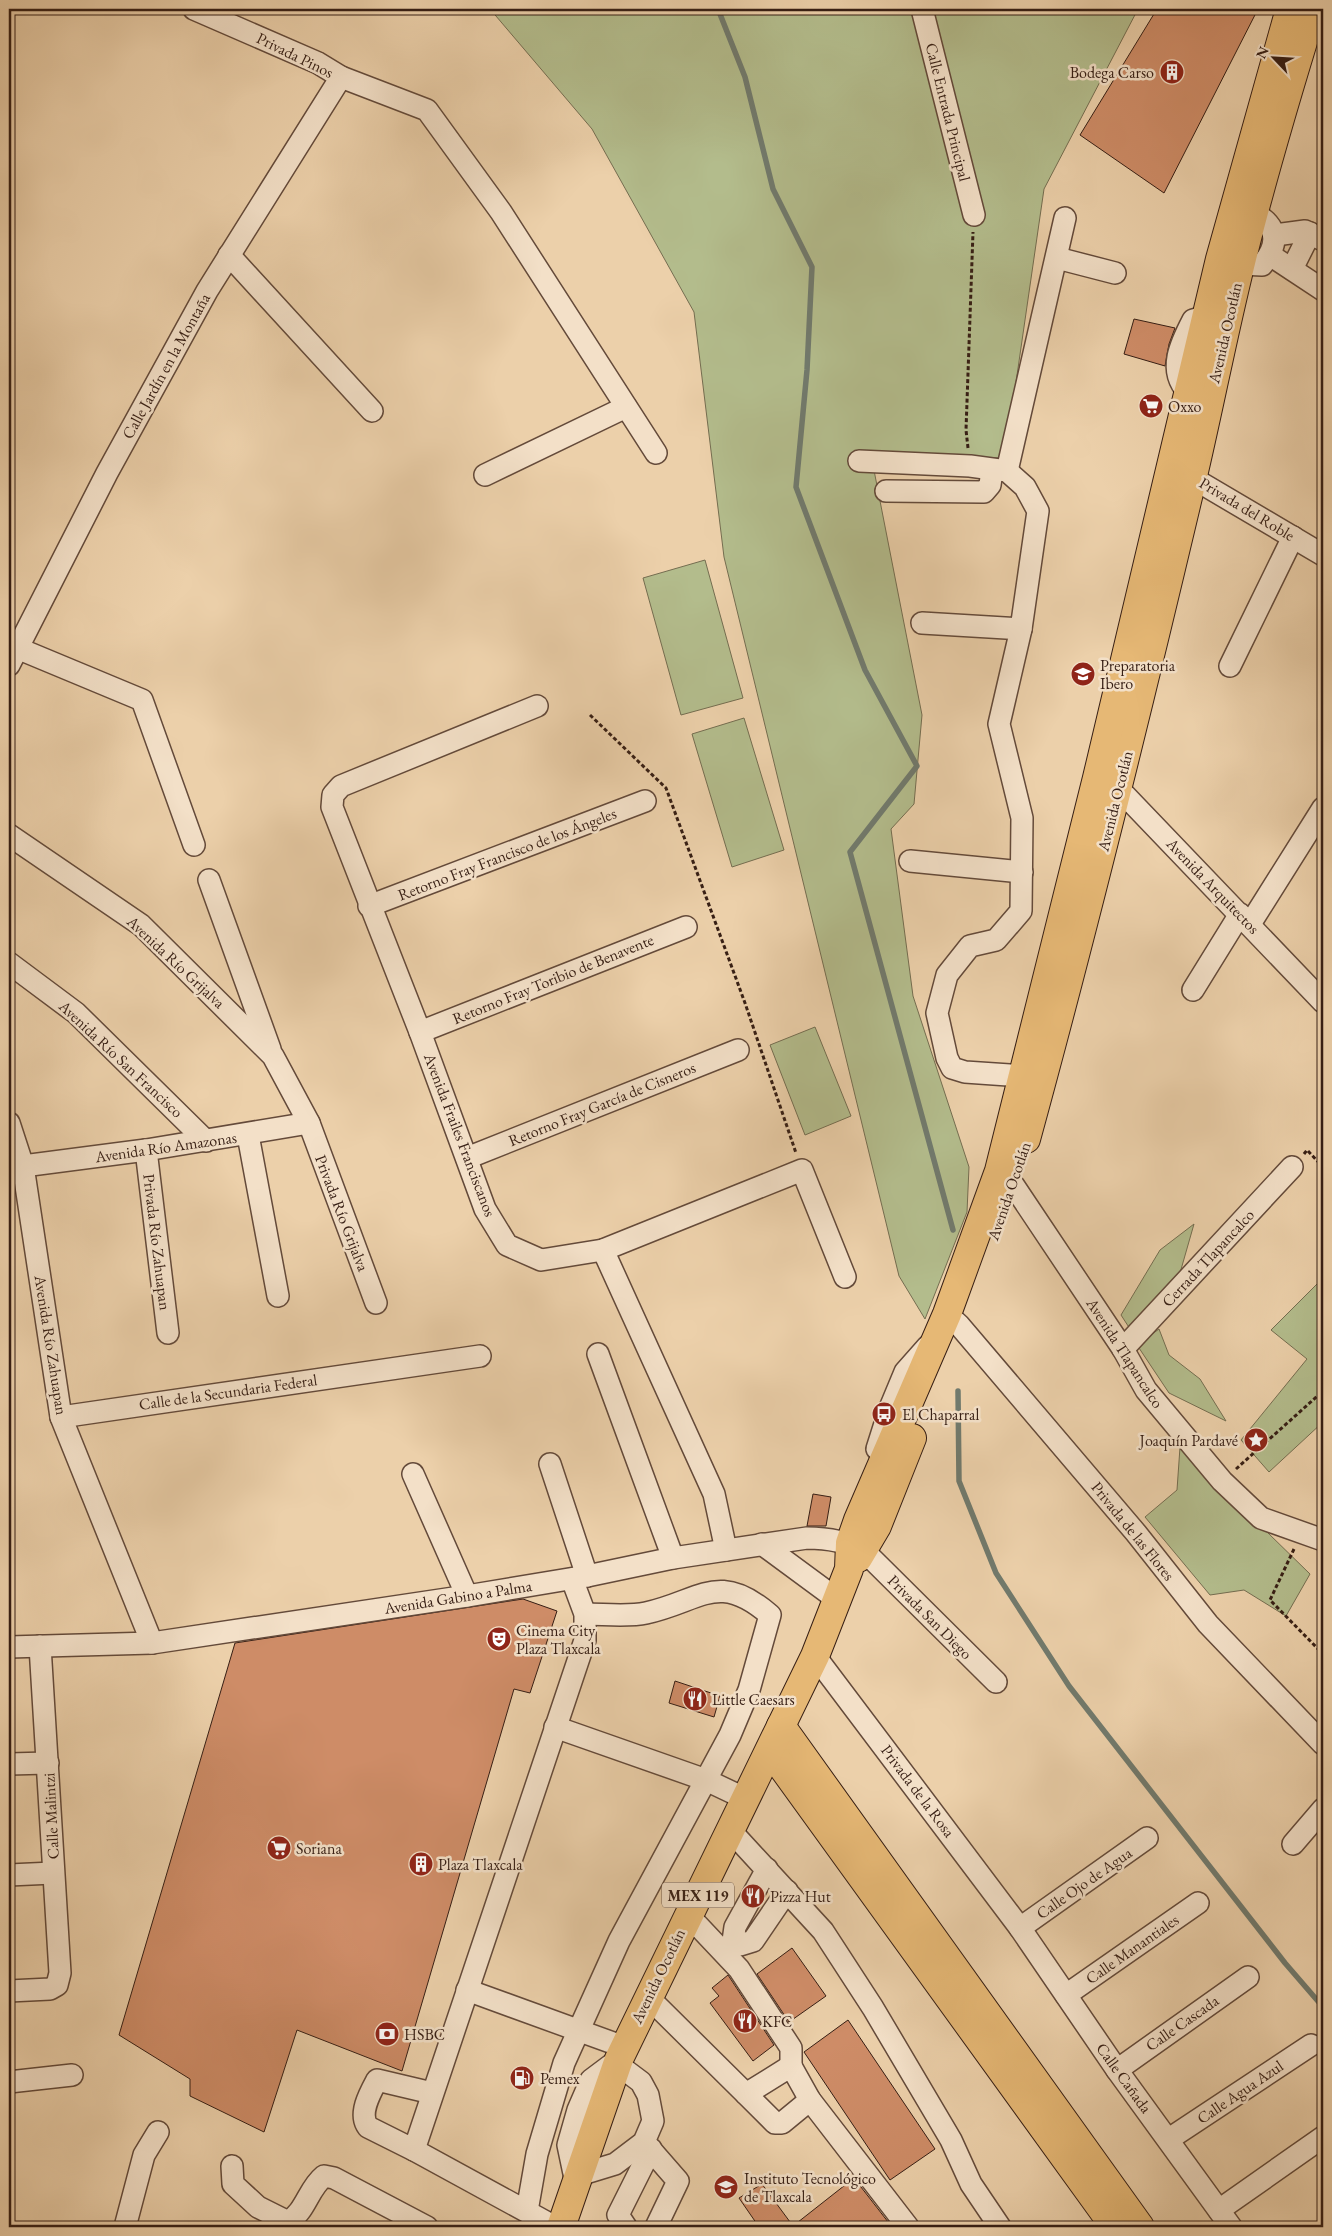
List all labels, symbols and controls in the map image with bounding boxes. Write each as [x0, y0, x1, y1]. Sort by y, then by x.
street label: Privada Pinos [253, 27, 337, 83]
north arrow [1250, 32, 1300, 82]
street label: Calle Entrada Principal [921, 41, 975, 184]
text: N [1252, 43, 1273, 61]
building icon: Bodega Carso [1159, 59, 1185, 85]
place label: Bodega Carso [1070, 62, 1154, 83]
street label: Avenida Ocotlán [1203, 280, 1247, 386]
street label: Calle Jardín en la Montaña [117, 289, 215, 443]
supermarket icon: Oxxo [1138, 393, 1164, 419]
place label: Oxxo [1168, 396, 1202, 417]
street label: Privada del Roble [1195, 472, 1299, 546]
place label: Preparatoria Ibero [1100, 655, 1176, 694]
school or university icon: Preparatoria Ibero [1070, 661, 1096, 687]
street label: Avenida Ocotlán [1092, 748, 1138, 854]
street label: Retorno Fray Francisco de los Ángeles [395, 803, 619, 905]
street label: Avenida Arquitectos [1161, 833, 1264, 939]
street label: Avenida Río Grijalva [122, 910, 230, 1013]
street label: Retorno Fray Toribio de Benavente [449, 929, 657, 1029]
street label: Avenida Río San Francisco [54, 995, 188, 1122]
street label: Avenida Frailes Franciscanos [419, 1049, 501, 1220]
street label: Retorno Fray García de Cisneros [505, 1057, 699, 1151]
street label: Avenida Río Amazonas [93, 1127, 238, 1167]
street label: Avenida Ocotlán [982, 1138, 1036, 1244]
street label: Privada Río Grijalva [310, 1152, 374, 1275]
street label: Privada Río Zahuapan [138, 1173, 176, 1312]
street label: Cerrada Tlapancalco [1157, 1204, 1259, 1312]
street label: Avenida Río Zahuapan [29, 1273, 73, 1417]
street label: Avenida Tlapancalco [1081, 1293, 1168, 1412]
street label: Calle de la Secundaria Federal [138, 1369, 319, 1415]
bus stop icon: El Chaparral [871, 1401, 897, 1427]
place label: El Chaparral [902, 1404, 979, 1425]
place icon: Joaquín Pardavé [1243, 1427, 1269, 1453]
place label: Joaquín Pardavé [1137, 1430, 1238, 1451]
street label: Privada de las Flores [1087, 1477, 1179, 1585]
street label: Privada San Diego [883, 1570, 977, 1664]
street label: Avenida Gabino a Palma [382, 1575, 534, 1619]
place label: Cinema City Plaza Tlaxcala [516, 1620, 601, 1659]
theatre icon: Cinema City Plaza Tlaxcala [486, 1626, 512, 1652]
restaurant icon: Little Caesars [682, 1686, 708, 1712]
place label: Little Caesars [712, 1689, 795, 1710]
street label: Privada de la Rosa [876, 1740, 960, 1842]
street label: Calle Malintzi [38, 1772, 64, 1860]
supermarket icon: Soriana [266, 1835, 292, 1861]
place label: Soriana [296, 1838, 342, 1859]
street label: Calle Ojo de Agua [1032, 1842, 1136, 1924]
building icon: Plaza Tlaxcala [408, 1851, 434, 1877]
place label: Plaza Tlaxcala [438, 1854, 523, 1875]
road number: MEX 119 [662, 1882, 734, 1908]
restaurant icon: Pizza Hut [740, 1883, 766, 1909]
place label: Pizza Hut [770, 1886, 831, 1907]
street label: Calle Manantiales [1081, 1909, 1183, 1989]
street label: Avenida Ocotlán [626, 1925, 690, 2028]
street label: Calle Cascada [1141, 1990, 1223, 2056]
restaurant icon: KFC [732, 2008, 758, 2034]
place label: KFC [762, 2011, 792, 2032]
bank icon: HSBC [374, 2021, 400, 2047]
place label: HSBC [404, 2024, 445, 2045]
street label: Calle Cañada [1091, 2039, 1157, 2118]
street label: Calle Agua Azul [1193, 2055, 1287, 2129]
fuel station icon: Pemex [509, 2065, 535, 2091]
place label: Pemex [540, 2068, 580, 2089]
place label: Instituto Tecnológico de Tlaxcala [744, 2168, 876, 2207]
school or university icon: Instituto Tecnológico de Tlaxcala [713, 2174, 739, 2200]

